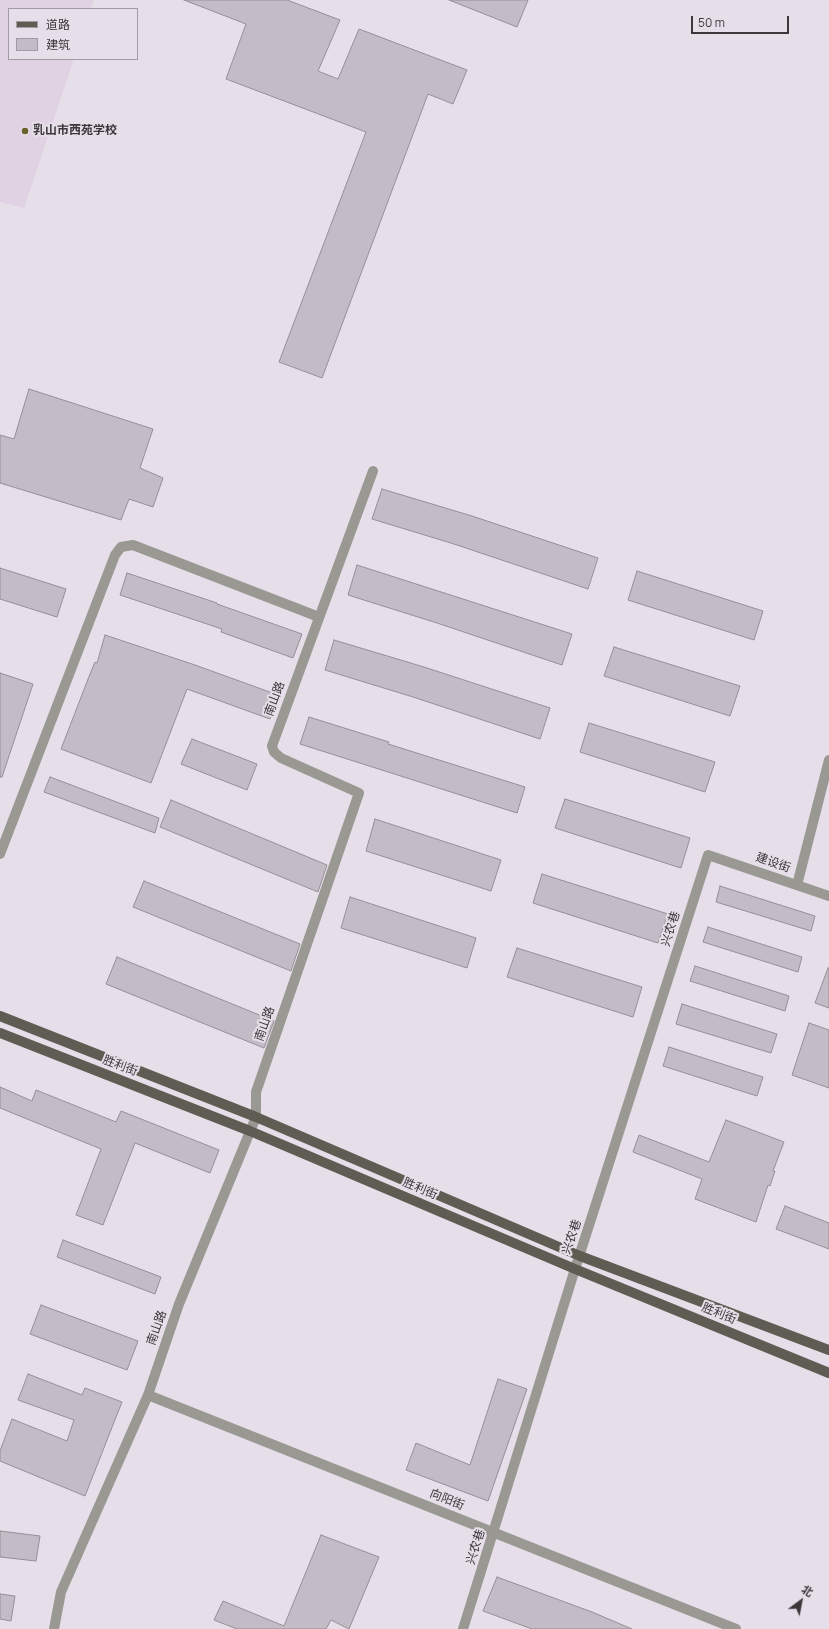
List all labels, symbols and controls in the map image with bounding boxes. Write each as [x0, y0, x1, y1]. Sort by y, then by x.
legend [8, 8, 138, 60]
scale bar [693, 8, 791, 34]
text: 50 m [698, 14, 725, 31]
text: 道路 [46, 16, 70, 33]
text: 建筑 [46, 36, 70, 53]
place label: 乳山市西苑学校 [33, 124, 117, 138]
marker: 乳山市西苑学校 [20, 126, 30, 136]
street label: 南山路 [262, 680, 288, 718]
street label: 建设街 [754, 850, 792, 876]
street label: 兴农巷 [659, 910, 683, 948]
street label: 南山路 [252, 1005, 278, 1043]
street label: 胜利街 [101, 1053, 139, 1079]
street label: 胜利街 [401, 1175, 439, 1203]
street label: 兴农巷 [559, 1218, 585, 1256]
street label: 胜利街 [700, 1301, 738, 1327]
street label: 南山路 [144, 1309, 170, 1347]
street label: 向阳街 [428, 1487, 466, 1513]
street label: 兴农巷 [464, 1528, 488, 1566]
north arrow [781, 1581, 821, 1621]
text: 北 [799, 1581, 816, 1600]

